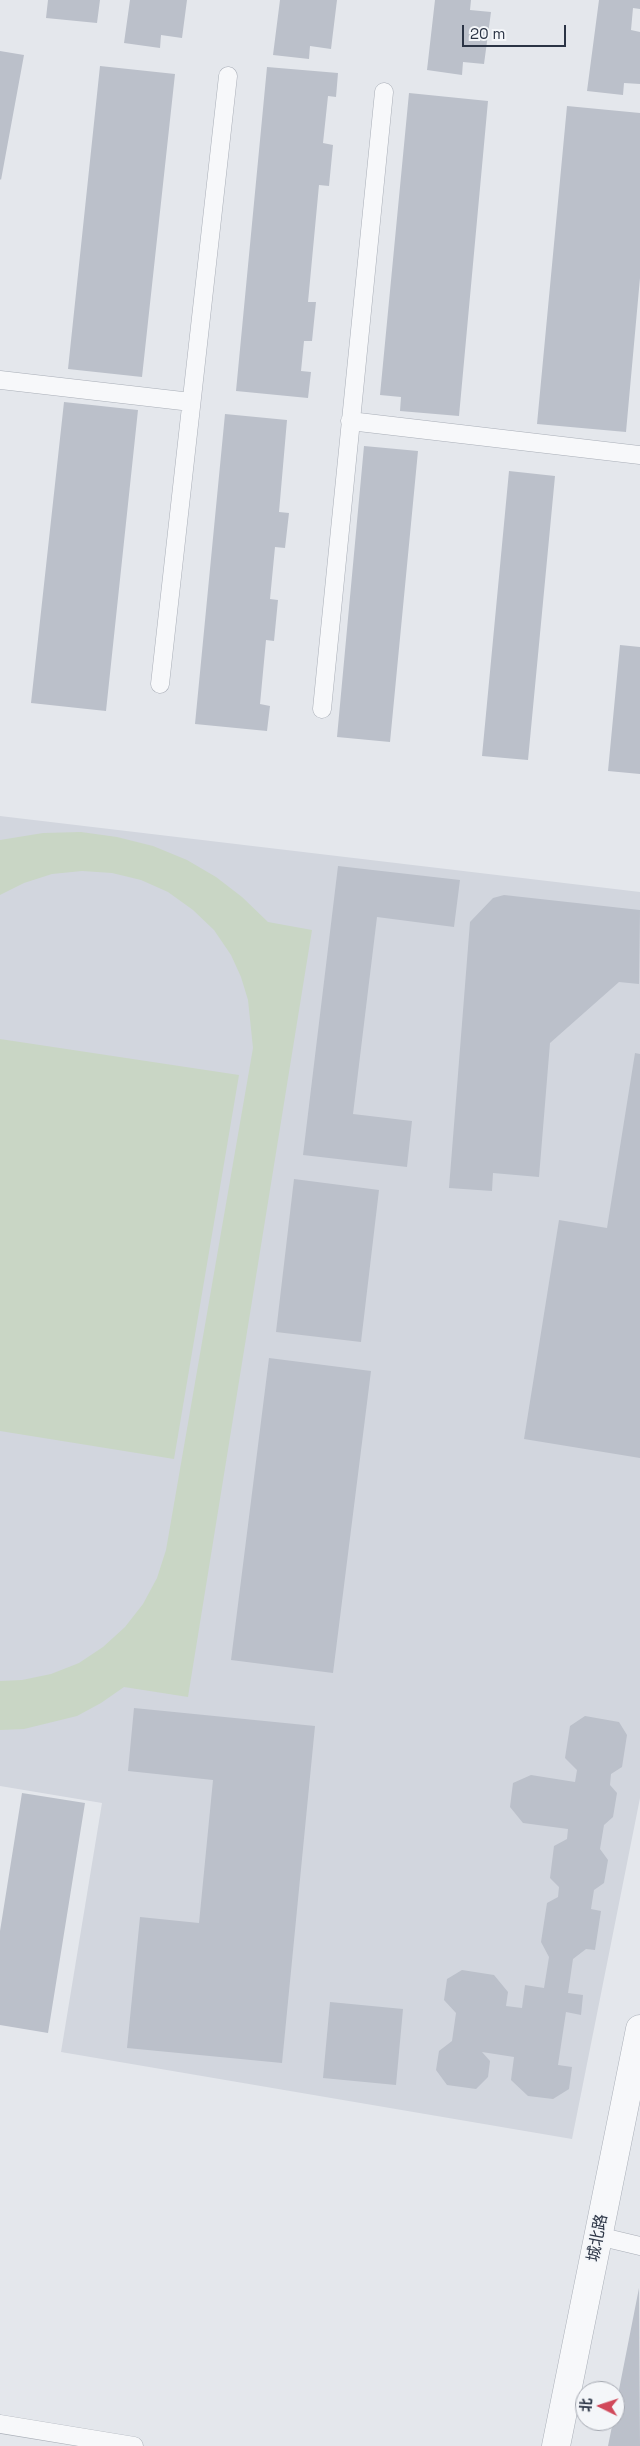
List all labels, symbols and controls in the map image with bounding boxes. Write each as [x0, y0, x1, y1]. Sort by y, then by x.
scale bar [465, 15, 569, 47]
text: 20 m [470, 24, 505, 43]
street label: 城北路 [584, 2213, 612, 2263]
north arrow [575, 2381, 625, 2431]
text: 北 [577, 2397, 596, 2413]

